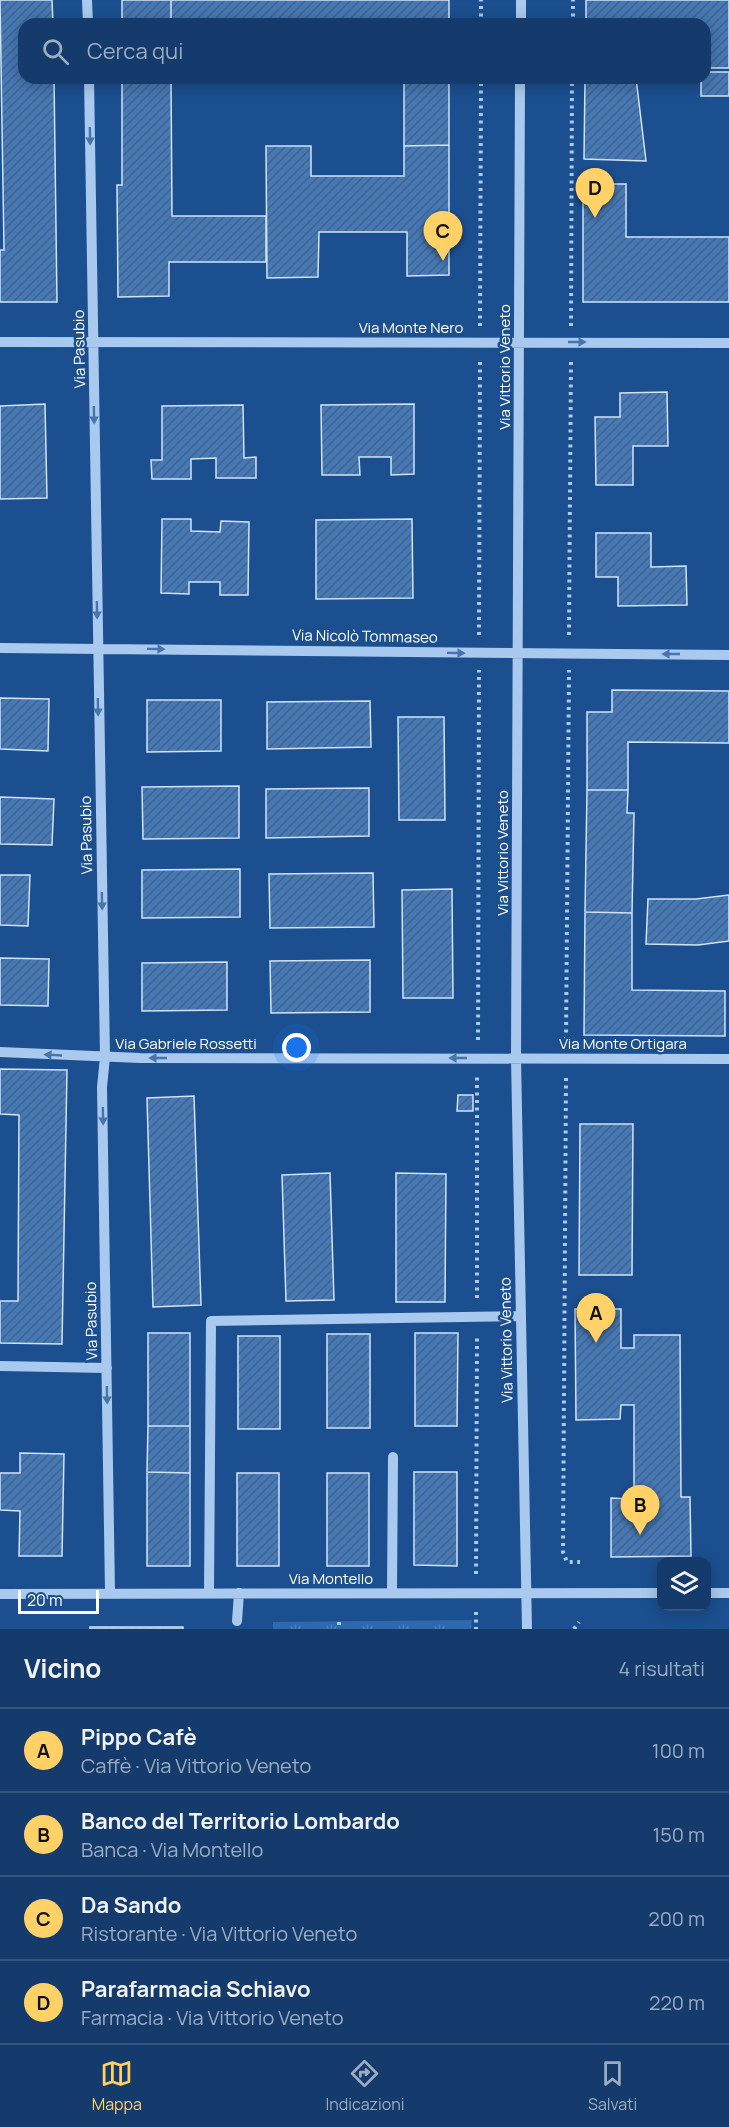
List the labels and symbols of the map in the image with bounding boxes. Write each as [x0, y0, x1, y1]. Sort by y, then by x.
one-way arrow [85, 127, 95, 146]
pin: D [576, 168, 614, 218]
pin: C [424, 212, 462, 261]
street label: Via Vittorio Veneto [494, 304, 515, 430]
street label: Via Pasubio [68, 309, 90, 389]
street label: Via Monte Nero [359, 317, 463, 338]
one-way arrow [568, 337, 587, 347]
one-way arrow [90, 406, 99, 425]
one-way arrow [92, 601, 102, 620]
street label: Via Nicolò Tommaseo [292, 624, 438, 648]
one-way arrow [146, 644, 165, 654]
one-way arrow [446, 648, 465, 658]
one-way arrow [661, 649, 680, 659]
one-way arrow [93, 697, 103, 716]
street label: Via Vittorio Veneto [492, 790, 513, 916]
street label: Via Pasubio [75, 795, 97, 875]
one-way arrow [97, 892, 107, 911]
street label: Via Gabriele Rossetti [115, 1033, 257, 1054]
your location [282, 1033, 311, 1062]
street label: Via Monte Ortigara [559, 1033, 687, 1054]
one-way arrow [43, 1050, 62, 1059]
one-way arrow [148, 1053, 167, 1063]
one-way arrow [448, 1053, 467, 1063]
one-way arrow [98, 1106, 108, 1125]
street label: Via Vittorio Veneto [494, 1277, 518, 1403]
street label: Via Pasubio [80, 1281, 102, 1361]
pin: A [576, 1294, 616, 1343]
one-way arrow [103, 1385, 112, 1404]
pin: B [620, 1486, 660, 1535]
street label: Via Montello [289, 1568, 373, 1589]
scale bar [18, 1587, 99, 1614]

